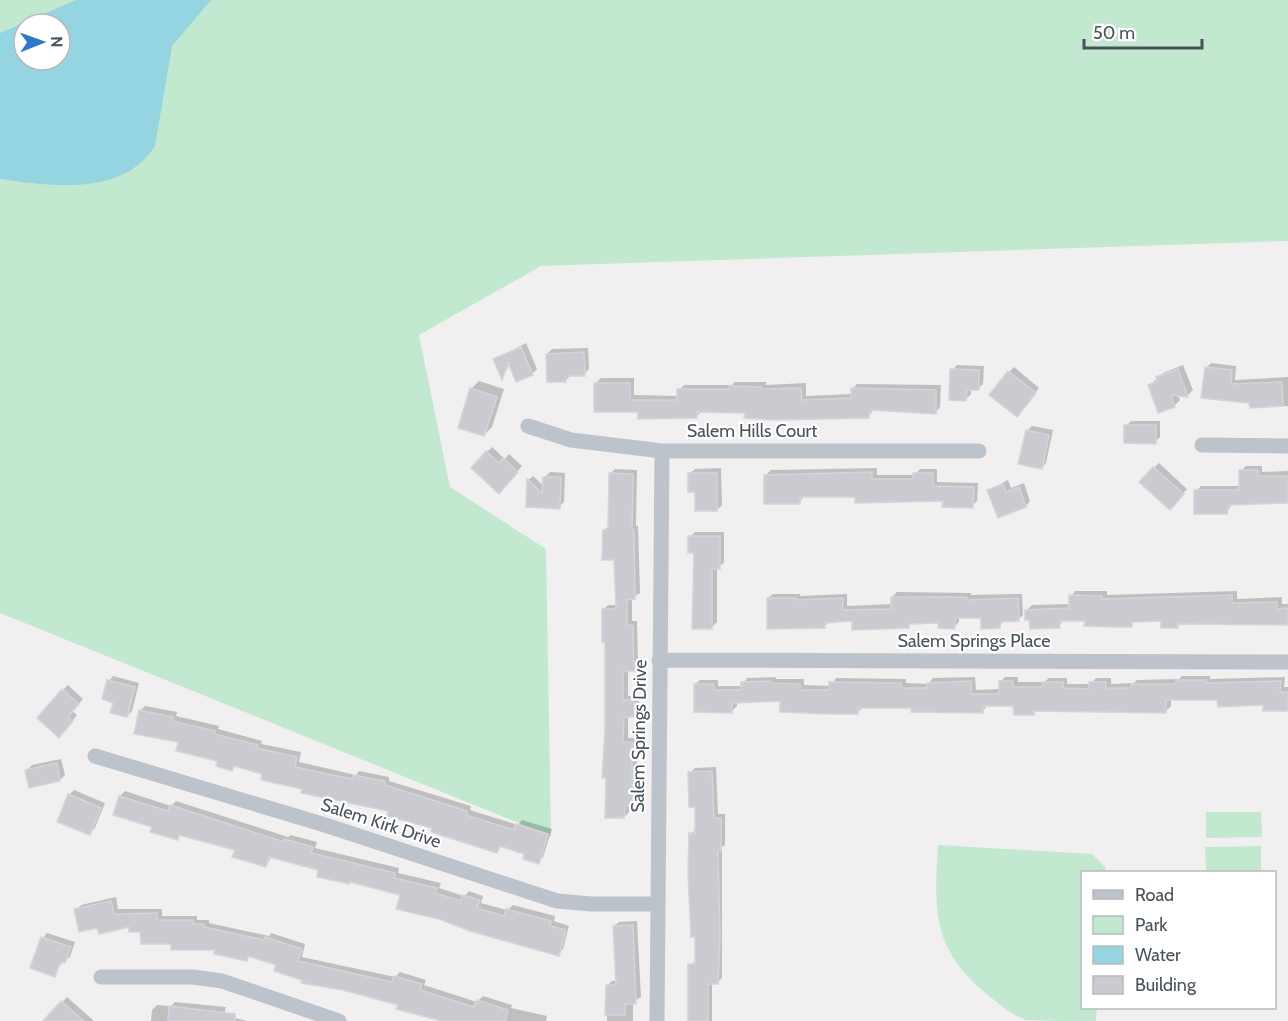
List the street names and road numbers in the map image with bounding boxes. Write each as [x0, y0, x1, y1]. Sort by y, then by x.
street label: Salem Hills Court [687, 420, 817, 442]
street label: Salem Springs Place [897, 630, 1051, 652]
street label: Salem Springs Drive [627, 659, 651, 813]
street label: Salem Kirk Drive [318, 793, 444, 853]

